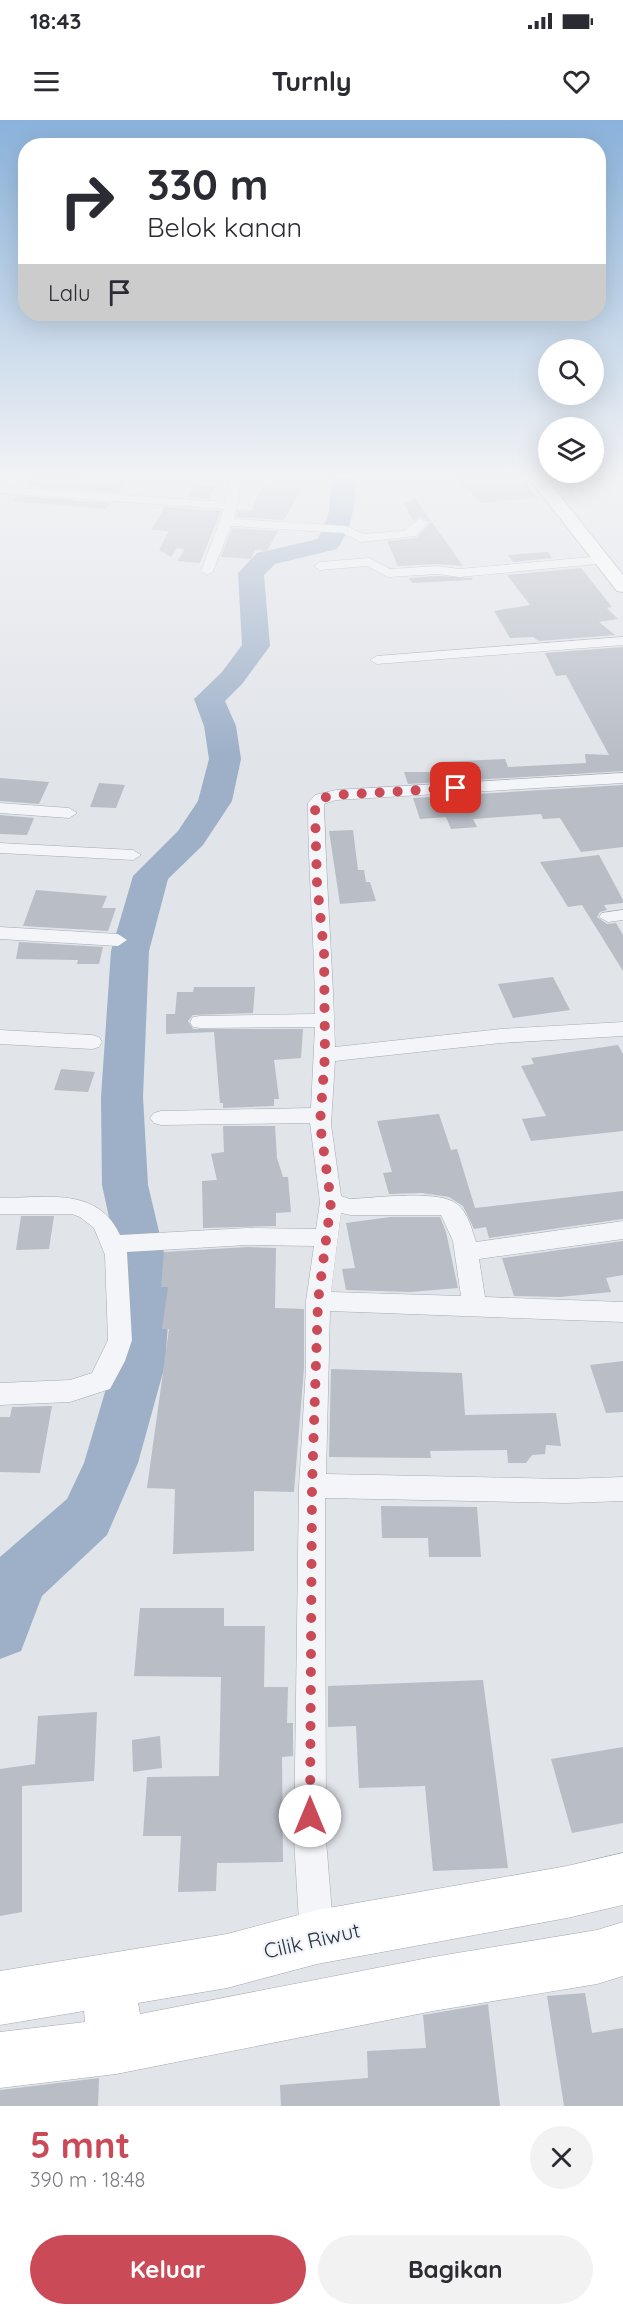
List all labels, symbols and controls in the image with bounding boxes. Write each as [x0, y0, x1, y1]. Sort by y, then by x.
text: 18:43 [30, 7, 81, 35]
text: Turnly [271, 64, 352, 98]
icon: menu [30, 65, 63, 98]
icon: heart [560, 65, 593, 98]
text: 330 m [147, 158, 268, 211]
icon: right [48, 162, 126, 240]
text: Belok kanan [147, 210, 302, 244]
icon: arrive [103, 276, 136, 309]
text: Lalu [48, 279, 91, 307]
map controls [538, 339, 604, 483]
button: search [538, 339, 604, 405]
button: layers [538, 417, 604, 483]
pin [430, 762, 481, 813]
icon: arrive [439, 771, 472, 804]
position arrow [278, 1784, 342, 1848]
street label: Cilik Riwut [261, 1916, 362, 1964]
text: 5 mnt [30, 2122, 130, 2167]
button: close [530, 2126, 593, 2189]
text: 390 m · 18:48 [30, 2167, 145, 2192]
button: Keluar [30, 2235, 306, 2304]
button: Bagikan [318, 2235, 593, 2304]

